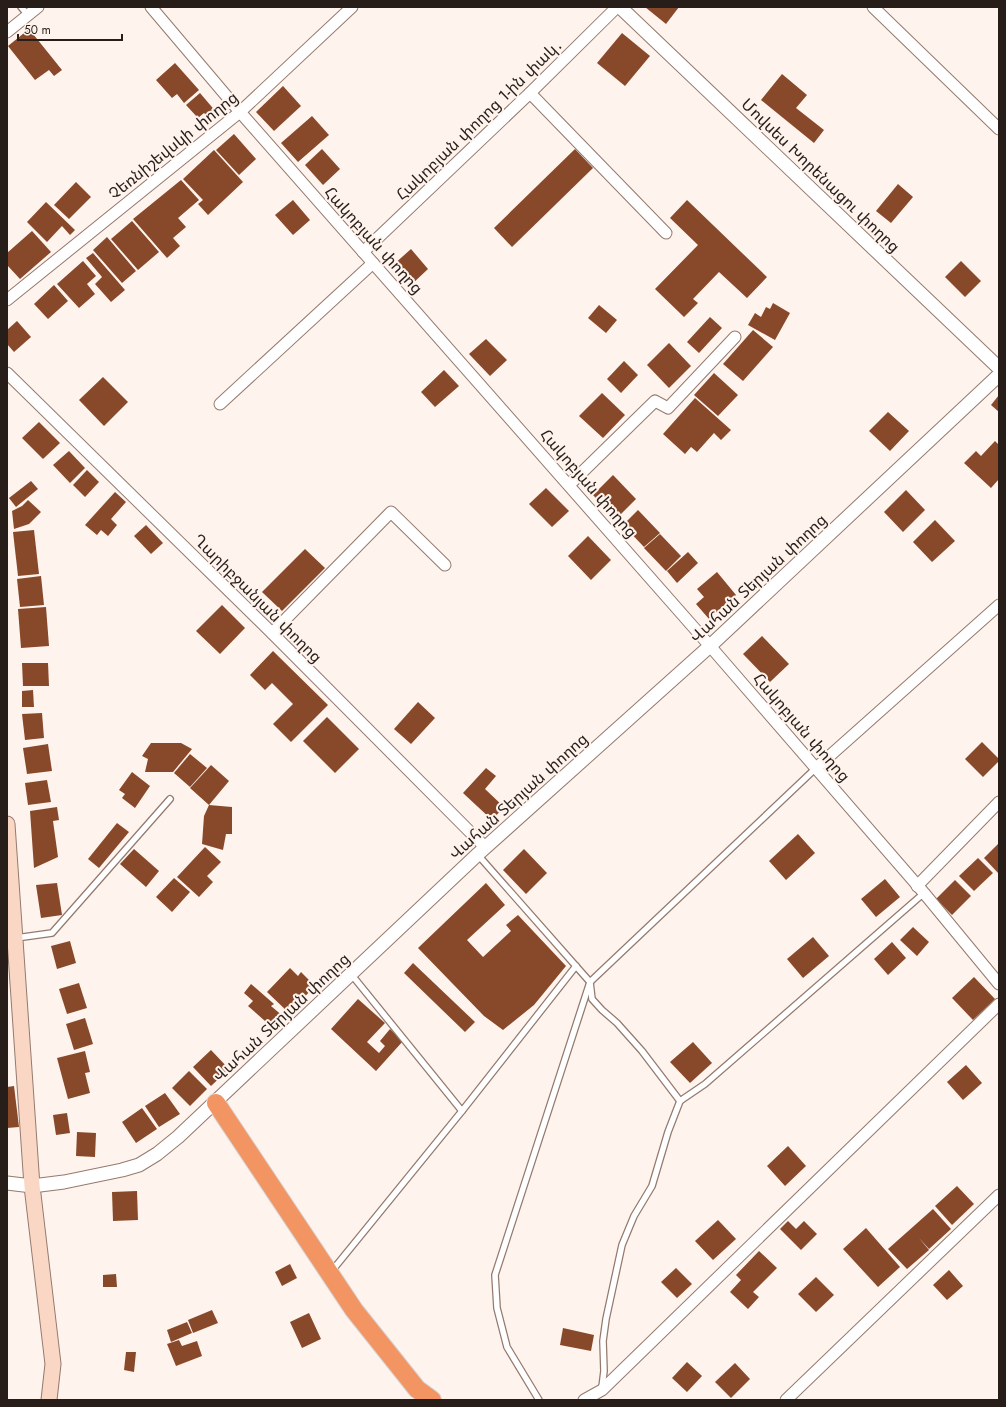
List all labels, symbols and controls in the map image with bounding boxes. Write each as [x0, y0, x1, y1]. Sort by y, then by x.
scale bar [18, 16, 122, 42]
text: 50 m [24, 21, 51, 39]
street label: Հակոբյան փողոց 1-ին փակ․ [391, 33, 568, 206]
street label: Չեռնիշեվսկի փողոց [104, 86, 243, 205]
street label: Մովսես Խորենացու փողոց [736, 93, 905, 258]
street label: Հակոբյան փողոց [319, 181, 428, 299]
street label: Հակոբյան փողոց [535, 424, 643, 543]
street label: Վահան Տերյան փողոց [685, 509, 832, 648]
street label: Ղարիբջանյան փողոց [188, 529, 327, 668]
street label: Հակոբյան փողոց [748, 668, 856, 787]
street label: Վահան Տերյան փողոց [444, 728, 593, 865]
street label: Վահան Տերյան փողոց [208, 948, 355, 1087]

